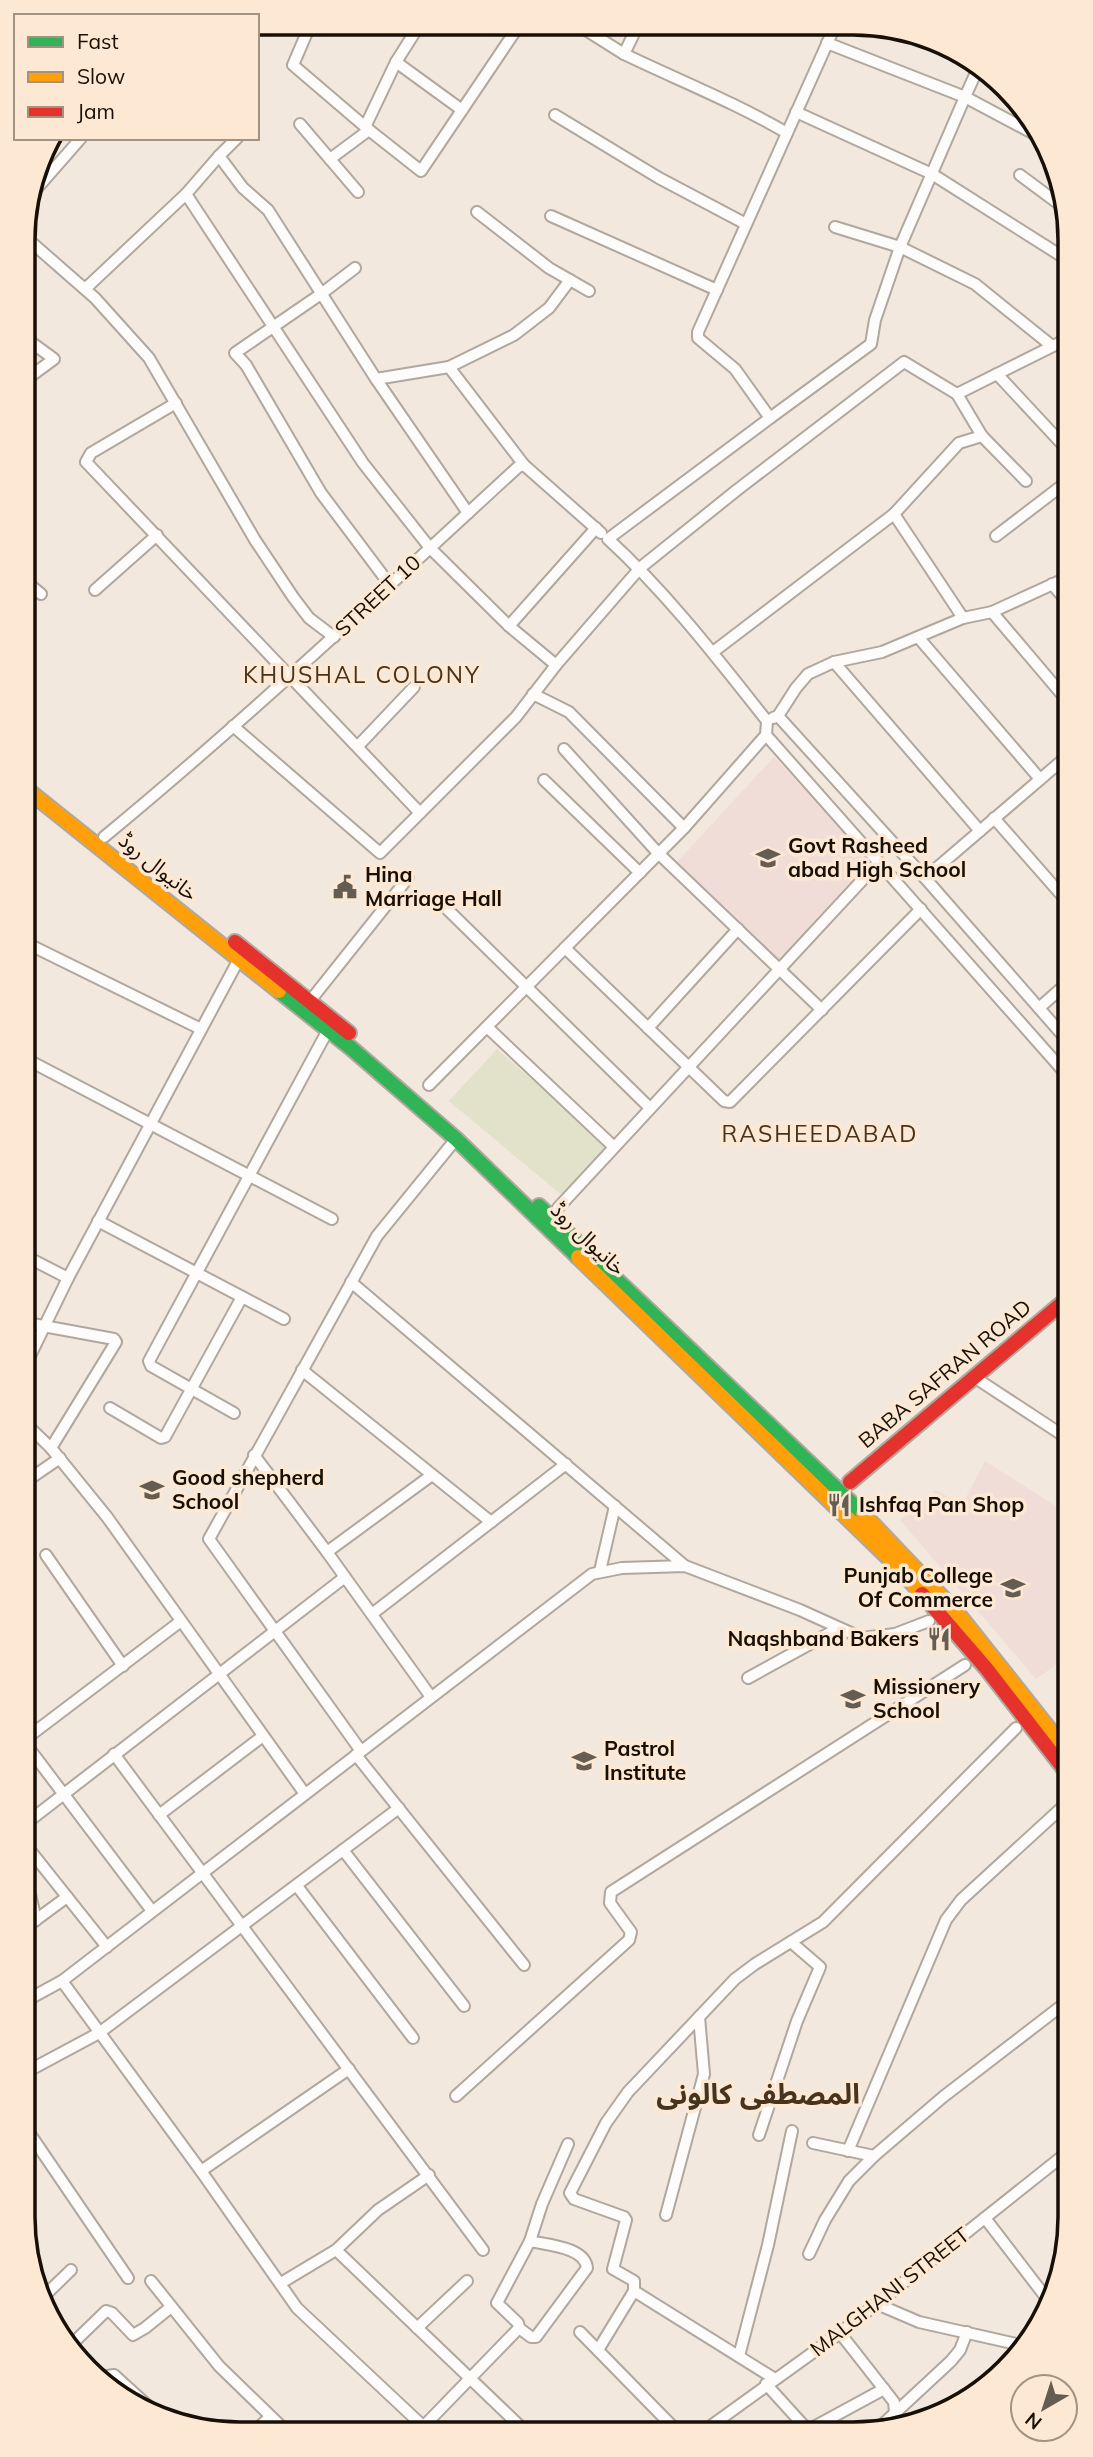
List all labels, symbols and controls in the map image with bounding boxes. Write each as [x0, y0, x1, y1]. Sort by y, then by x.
legend [14, 14, 259, 140]
text: Fast [77, 28, 119, 54]
text: Slow [77, 63, 125, 89]
text: Jam [77, 98, 115, 124]
street label: STREET 10 [329, 549, 426, 642]
district label: KHUSHAL COLONY [243, 660, 481, 689]
street label: خانیوال روڈ [114, 827, 203, 906]
place label: Govt Rasheed abad High School [788, 832, 966, 882]
school or university icon: Govt Rasheed abad High School [754, 844, 782, 872]
place label: Hina Marriage Hall [365, 861, 502, 911]
public building icon: Hina Marriage Hall [331, 873, 359, 901]
district label: RASHEEDABAD [722, 1119, 918, 1148]
street label: خانیوال روڈ [546, 1196, 632, 1280]
street label: BABA SAFRAN ROAD [853, 1293, 1036, 1453]
place label: Good shepherd School [172, 1464, 324, 1514]
school or university icon: Good shepherd School [138, 1476, 166, 1504]
restaurant icon: Ishfaq Pan Shop [825, 1491, 853, 1519]
place label: Ishfaq Pan Shop [859, 1491, 1024, 1517]
place label: Punjab College Of Commerce [844, 1562, 993, 1612]
school or university icon: Punjab College Of Commerce [999, 1574, 1027, 1602]
place label: Naqshband Bakers [727, 1625, 919, 1651]
restaurant icon: Naqshband Bakers [925, 1625, 953, 1653]
place label: Missionery School [873, 1673, 981, 1723]
school or university icon: Missionery School [839, 1685, 867, 1713]
place label: Pastrol Institute [604, 1735, 686, 1785]
school or university icon: Pastrol Institute [570, 1747, 598, 1775]
district label: المصطفی کالونی [656, 2076, 860, 2111]
street label: MALGHANI STREET [805, 2221, 974, 2361]
north arrow [1009, 2373, 1079, 2443]
text: N [1020, 2407, 1046, 2435]

